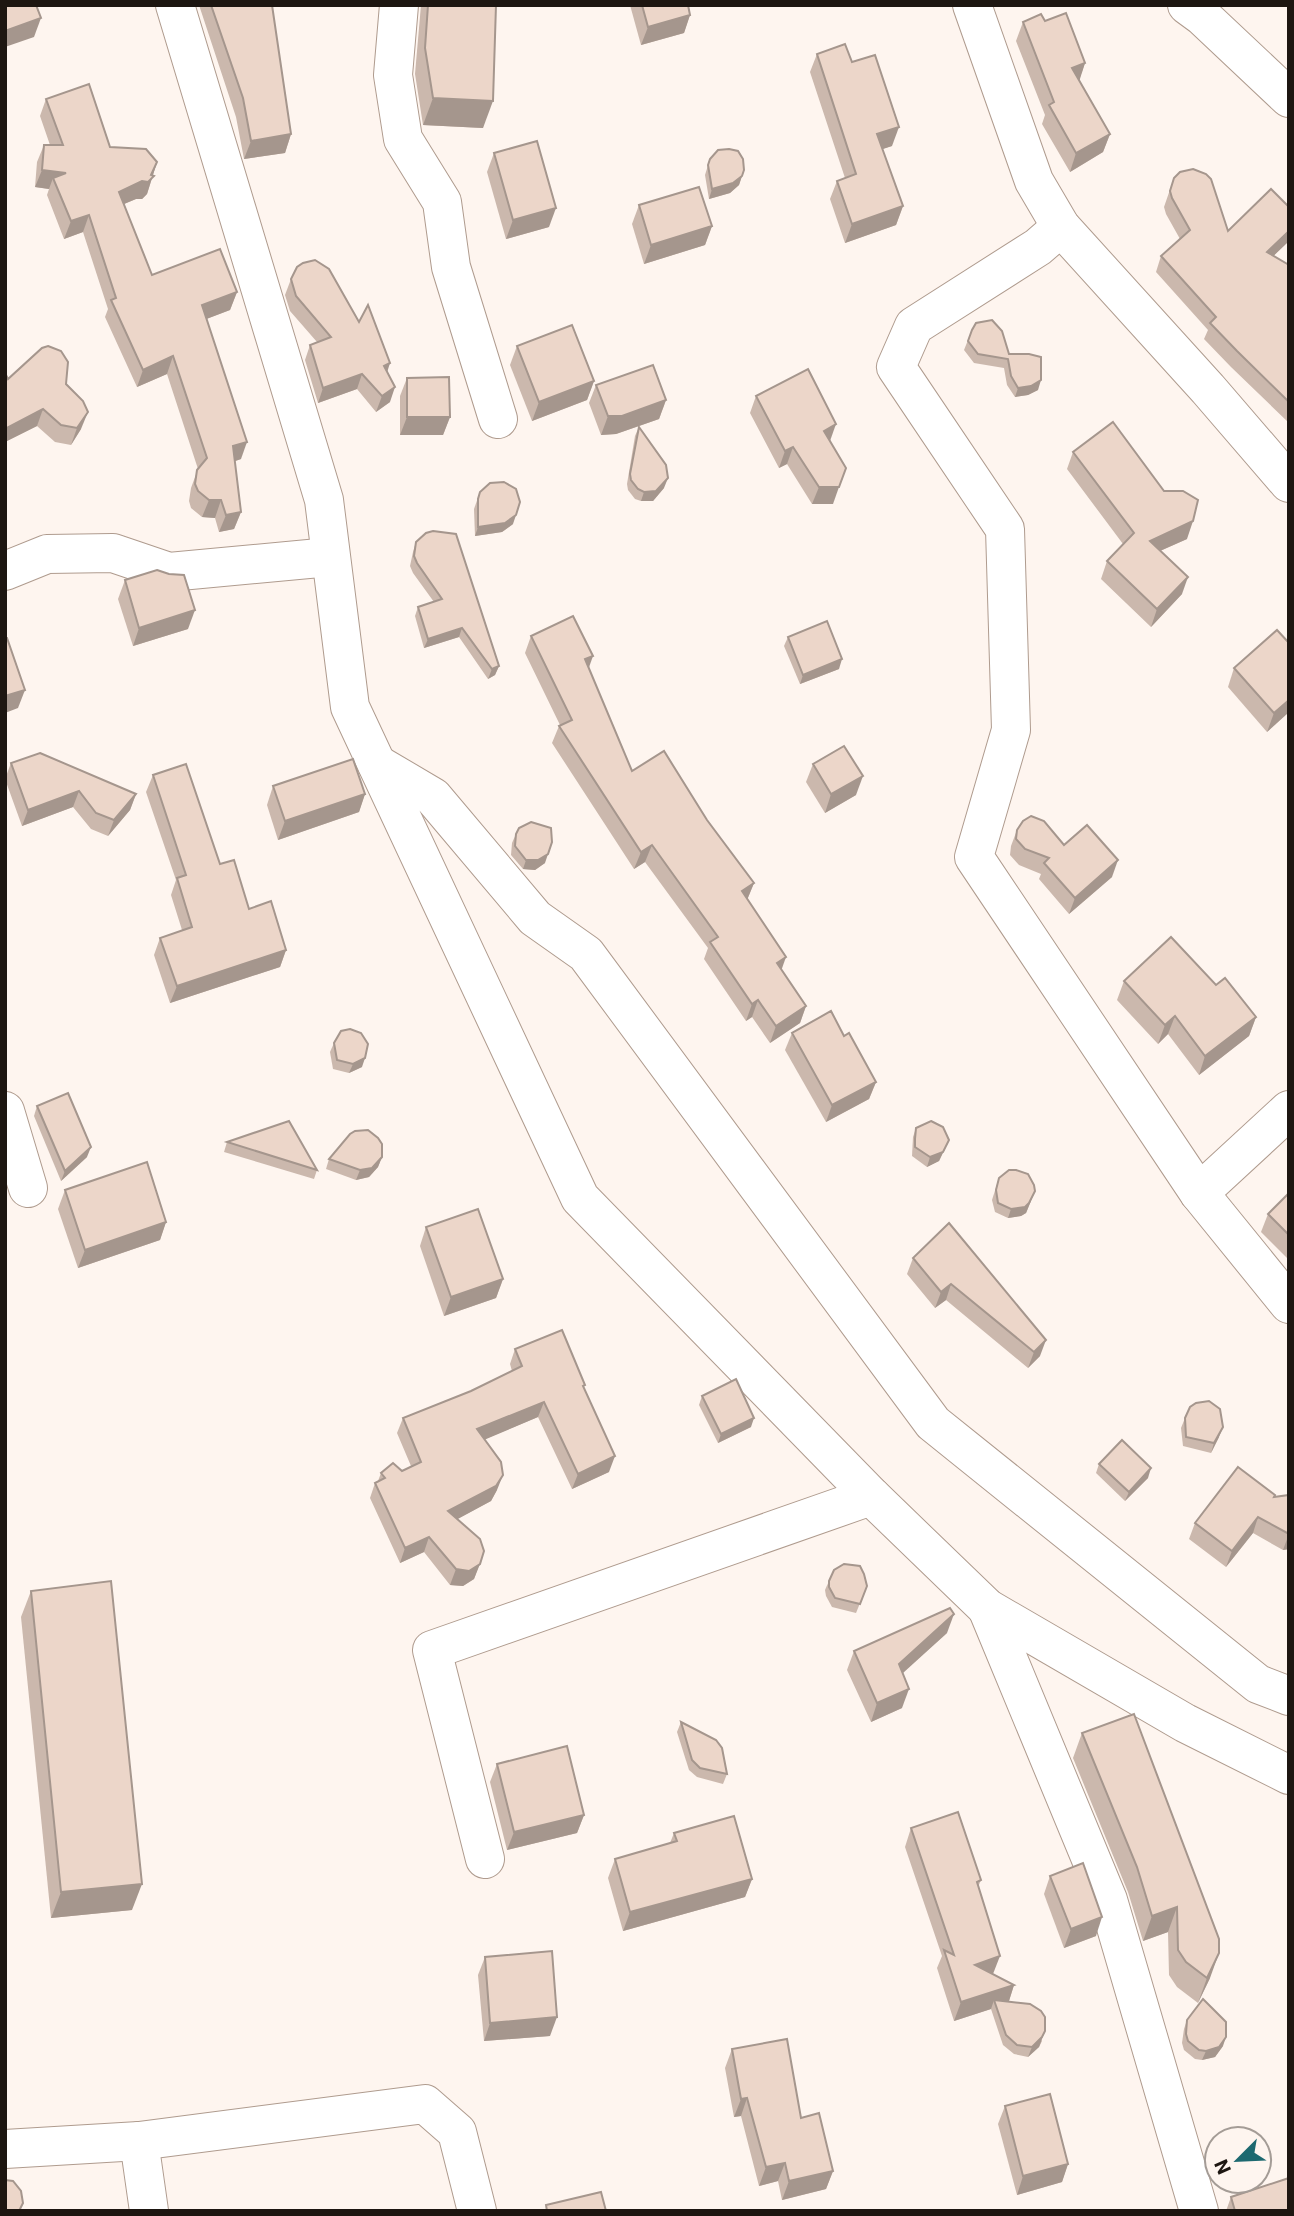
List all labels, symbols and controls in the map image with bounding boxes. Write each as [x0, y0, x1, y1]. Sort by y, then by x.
north arrow [1203, 2125, 1273, 2195]
text: N [1210, 2156, 1236, 2178]

